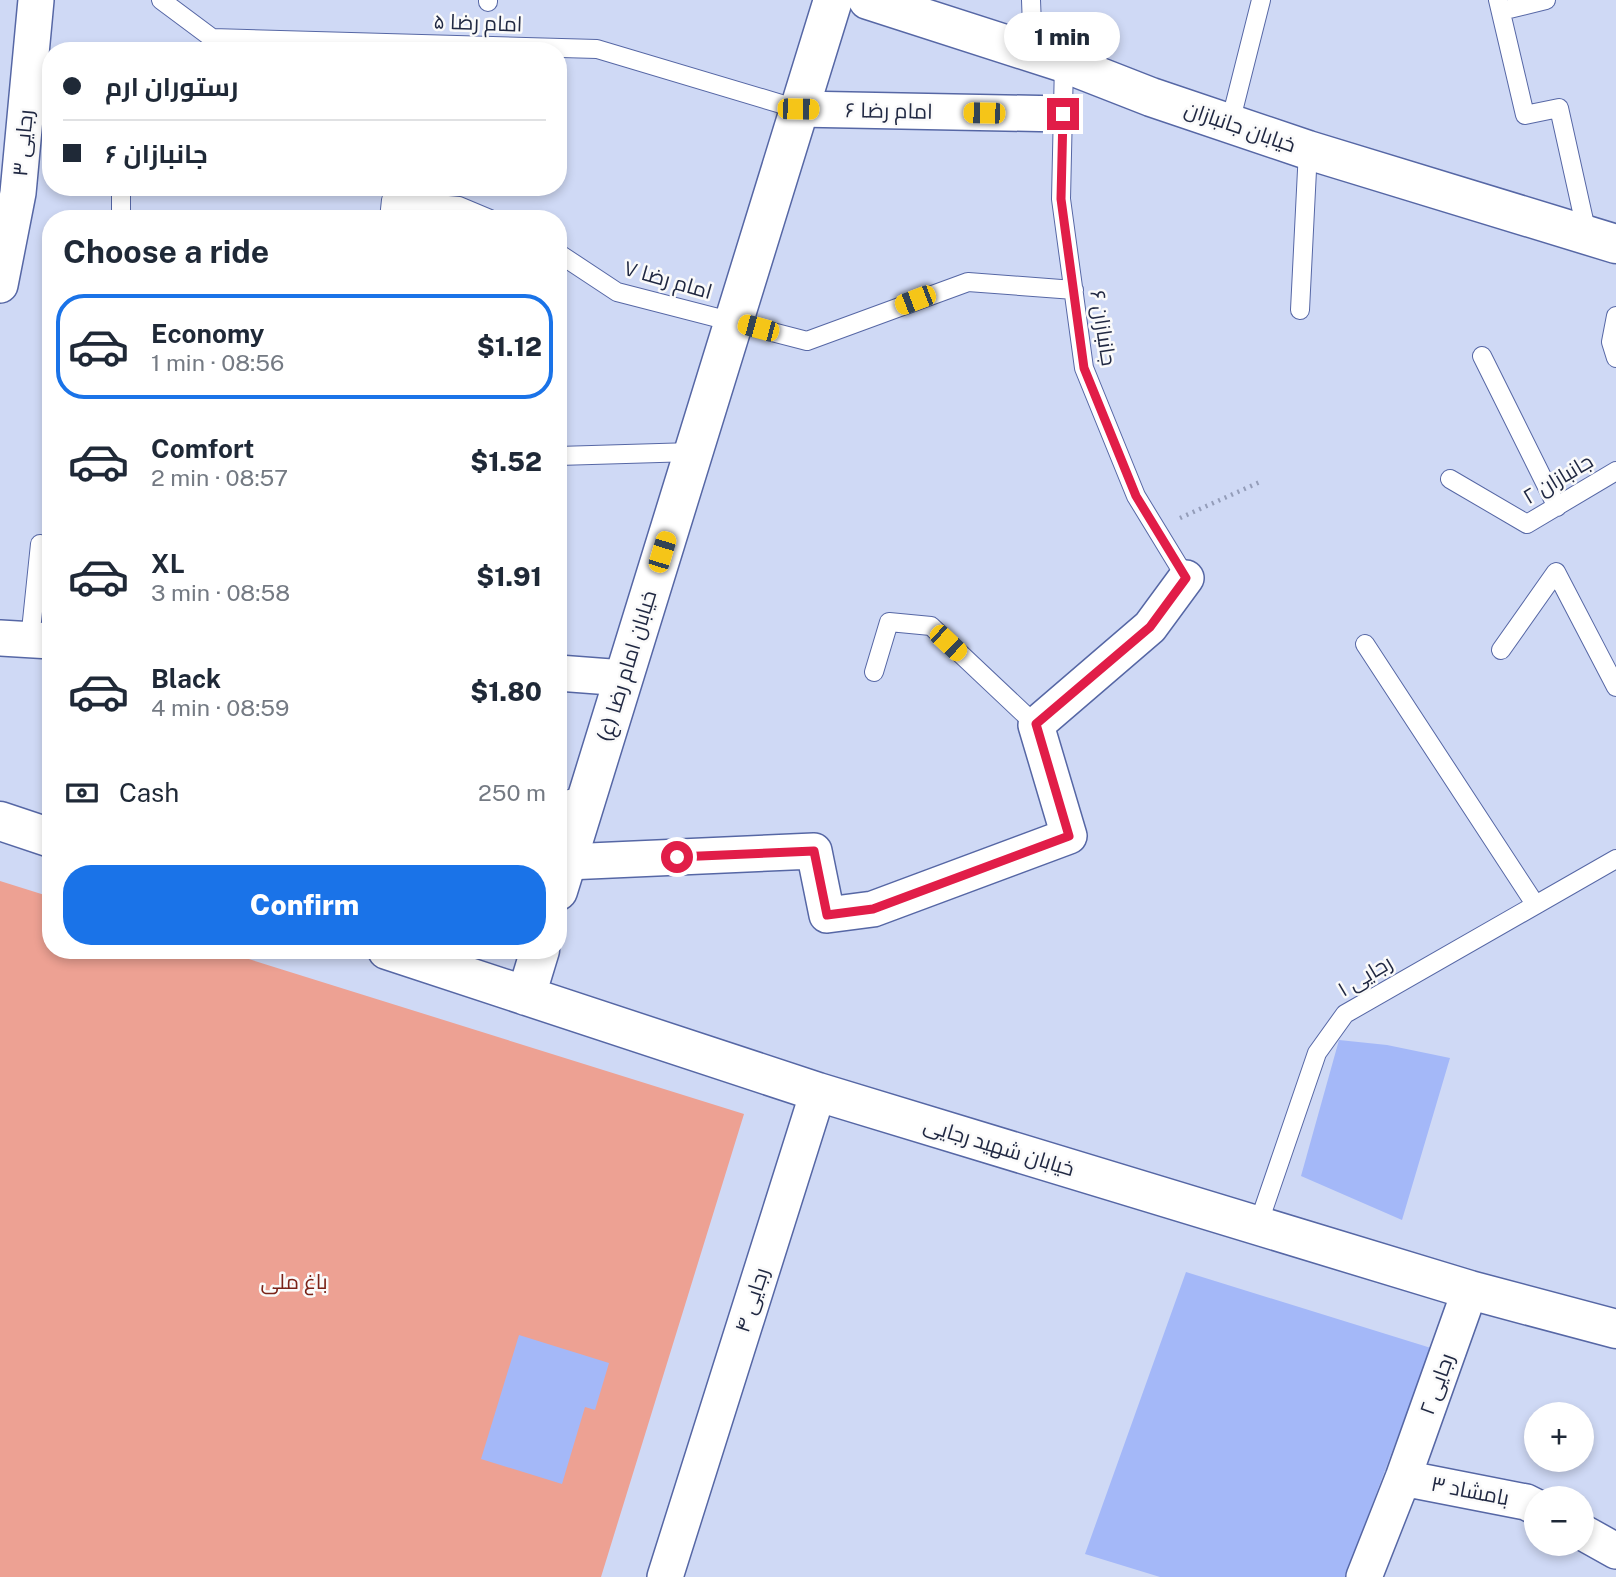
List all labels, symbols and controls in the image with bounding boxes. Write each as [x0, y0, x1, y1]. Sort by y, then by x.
street label: امام رضا ۵ [433, 8, 523, 39]
callout: 1 min [1005, 12, 1121, 61]
text: 1 min [1034, 23, 1090, 50]
text: رستوران ارم [105, 71, 238, 102]
street label: خیابان جانبازان [1181, 96, 1299, 158]
street label: امام رضا ۶ [845, 97, 933, 126]
car [777, 98, 820, 120]
route end [1047, 98, 1079, 130]
car [963, 102, 1006, 124]
street label: رجایی ۳ [7, 109, 39, 177]
text: جانبازان ۶ [105, 138, 208, 169]
text: Choose a ride [63, 233, 269, 270]
street label: امام رضا ۷ [621, 255, 715, 306]
car [892, 283, 939, 317]
street label: جانبازان ۶ [1084, 288, 1122, 368]
car [735, 312, 782, 344]
icon: car [67, 315, 130, 378]
text: Economy [151, 318, 264, 349]
text: $1.12 [477, 331, 542, 362]
text: 1 min · 08:56 [151, 349, 284, 376]
icon: car [67, 430, 130, 493]
text: Comfort [151, 433, 254, 464]
text: $1.52 [470, 446, 542, 477]
street label: جانبازان ۲ [1518, 448, 1598, 510]
text: 2 min · 08:57 [151, 464, 288, 491]
car [646, 529, 679, 575]
icon: car [67, 545, 130, 608]
text: XL [151, 548, 185, 579]
text: $1.91 [476, 561, 542, 592]
text: 3 min · 08:58 [151, 579, 290, 606]
street label: خیابان امام رضا (ع) [592, 587, 663, 745]
car [926, 621, 971, 665]
icon: car [67, 660, 130, 723]
text: Black [151, 663, 221, 694]
text: $1.80 [470, 676, 542, 707]
text: 4 min · 08:59 [151, 694, 289, 721]
icon: cash [63, 774, 101, 812]
text: Cash [119, 777, 179, 808]
text: 250 m [478, 779, 546, 806]
route start [661, 841, 693, 873]
button: Confirm [63, 865, 546, 945]
street label: رجایی ۱ [1333, 950, 1397, 1002]
street label: خیابان شهید رجایی [921, 1112, 1077, 1182]
street label: رجایی ۴ [729, 1264, 775, 1336]
park label: باغ ملی [261, 1269, 328, 1296]
street label: رجایی ۲ [1414, 1350, 1460, 1418]
map controls [1524, 1402, 1594, 1556]
button: + [1524, 1402, 1594, 1472]
street label: بامشاد ۳ [1429, 1471, 1511, 1510]
button: − [1524, 1486, 1594, 1556]

